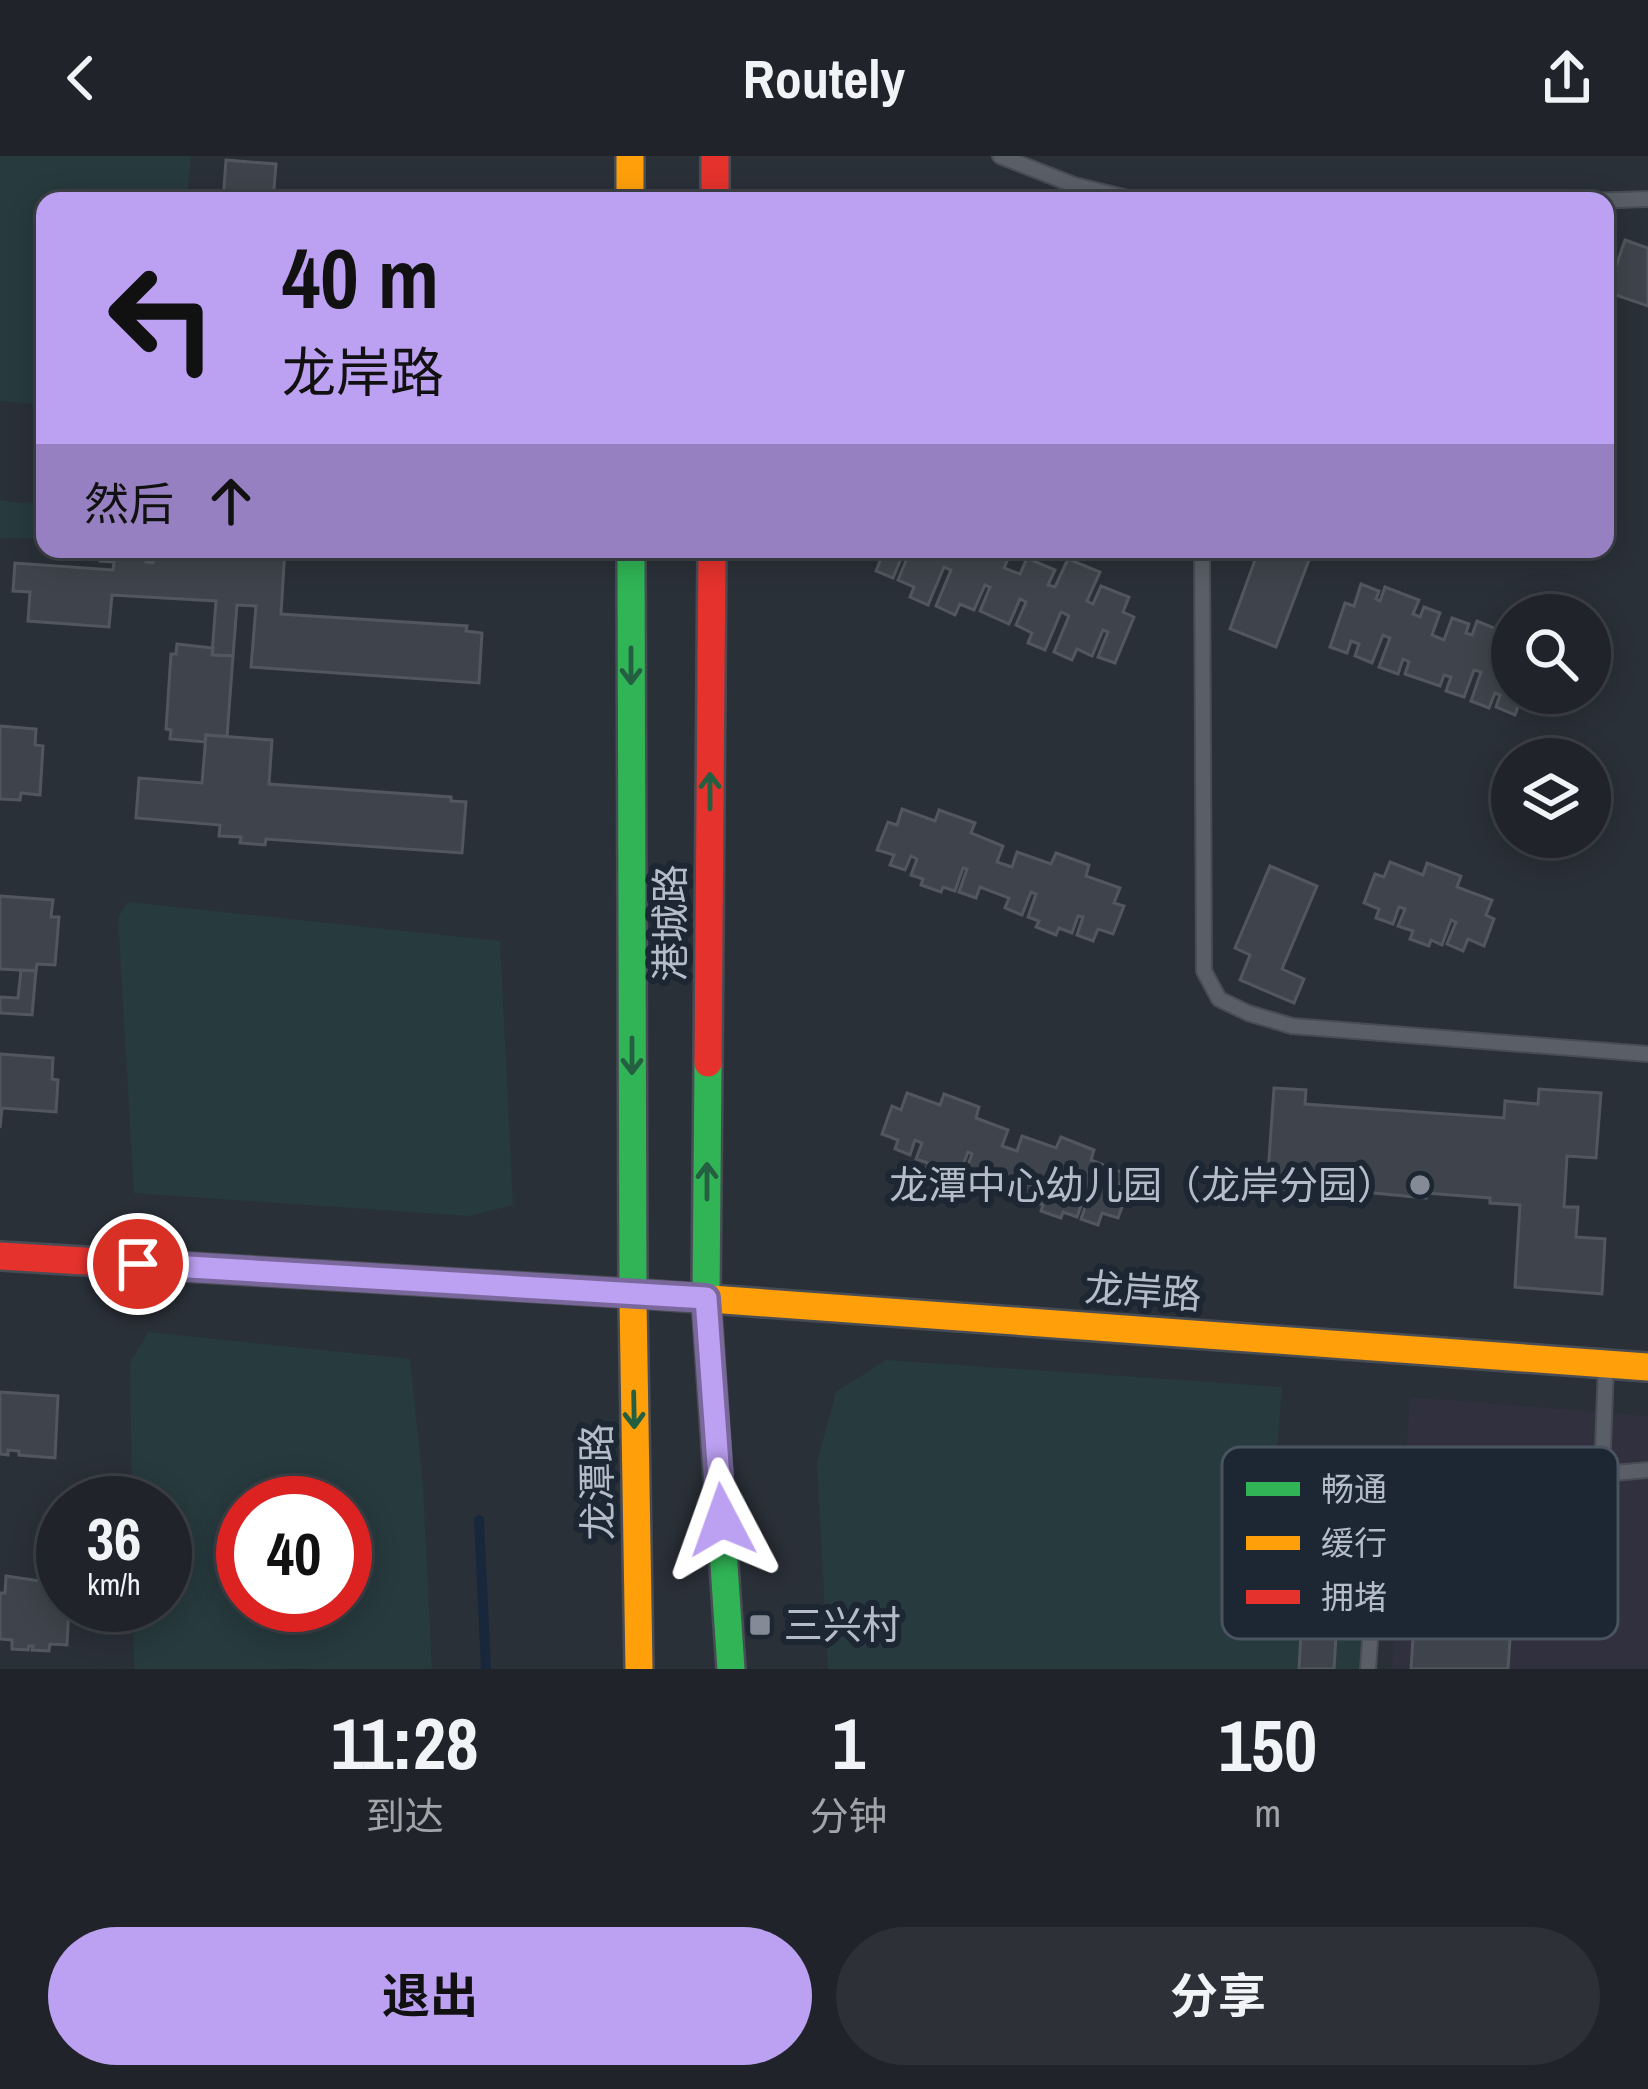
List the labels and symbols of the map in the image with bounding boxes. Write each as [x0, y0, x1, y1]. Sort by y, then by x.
one-way arrow [620, 646, 642, 685]
one-way arrow [699, 772, 721, 811]
street label: 港城路 [644, 864, 696, 982]
one-way arrow [621, 1036, 643, 1075]
place label: 龙潭中心幼儿园（龙岸分园） [889, 1159, 1396, 1211]
one-way arrow [696, 1162, 718, 1201]
marker: 龙潭中心幼儿园（龙岸分园） [1407, 1172, 1433, 1198]
pin [87, 1213, 189, 1315]
street label: 龙岸路 [1083, 1261, 1203, 1321]
one-way arrow [623, 1390, 646, 1429]
street label: 龙潭路 [570, 1423, 624, 1541]
legend [1222, 1447, 1618, 1639]
position arrow [659, 1457, 785, 1583]
text: 畅通 [1321, 1467, 1387, 1511]
speed limit sign: 40 [216, 1476, 372, 1632]
text: 缓行 [1321, 1521, 1387, 1565]
text: 拥堵 [1321, 1575, 1387, 1619]
place label: 三兴村 [784, 1599, 901, 1651]
marker: 三兴村 [747, 1612, 773, 1638]

